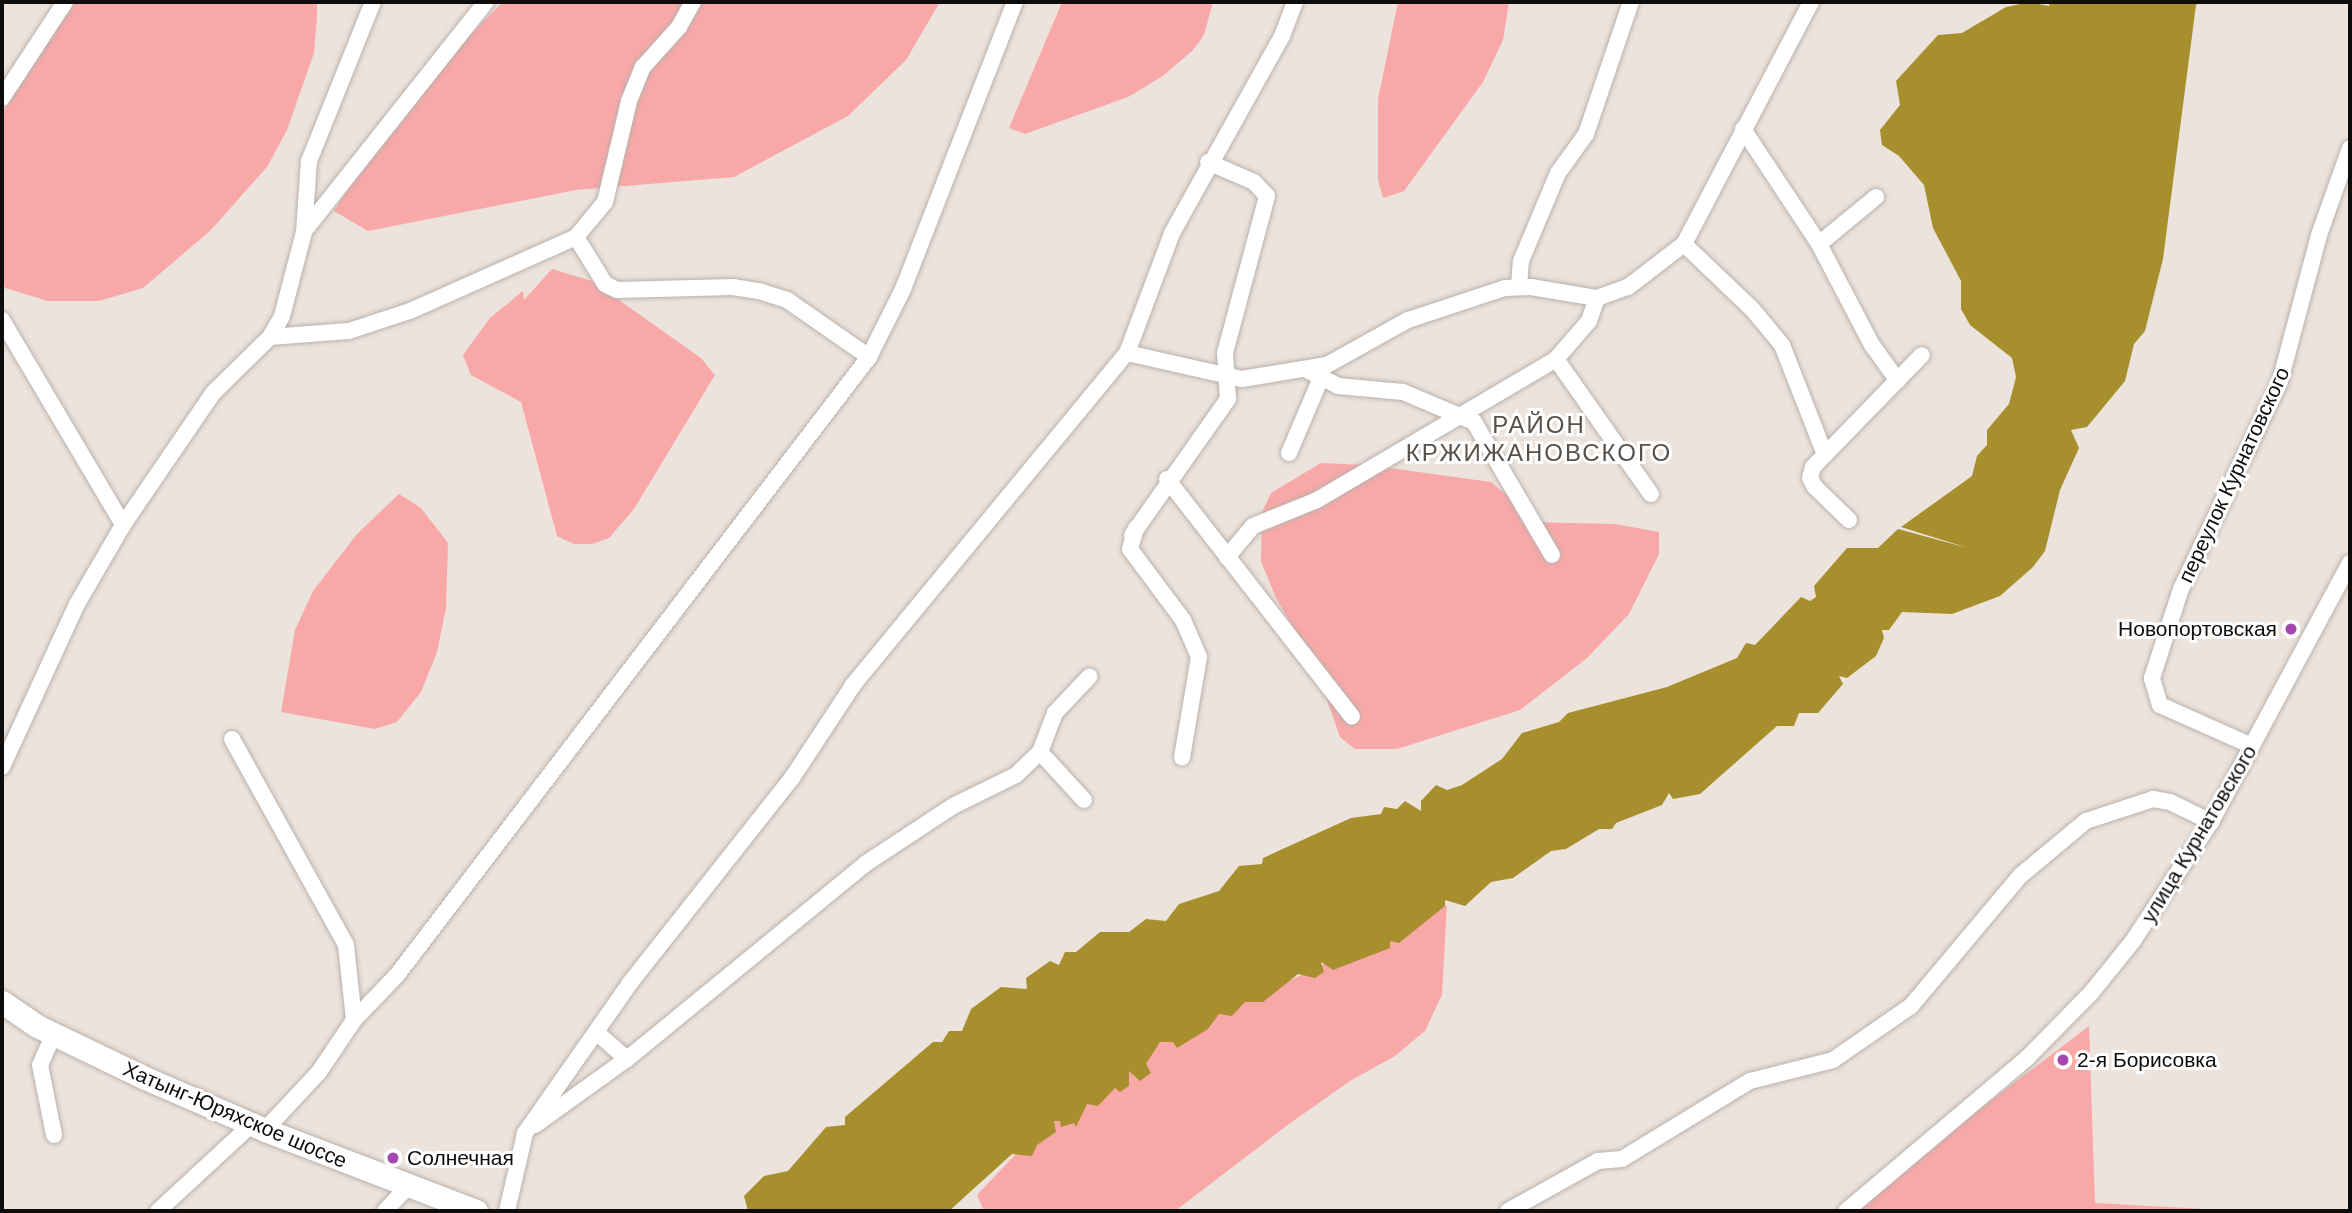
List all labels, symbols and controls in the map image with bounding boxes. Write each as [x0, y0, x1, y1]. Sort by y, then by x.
street label: переулок Курнатовского [2173, 363, 2295, 587]
district label: РАЙОН КРЖИЖАНОВСКОГО [1407, 411, 1671, 467]
place label: Новопортовская [2118, 616, 2277, 642]
marker: Новопортовская [2283, 621, 2299, 637]
street label: улица Курнатовского [2136, 741, 2262, 927]
place label: 2-я Борисовка [2077, 1047, 2217, 1073]
marker: 2-я Борисовка [2055, 1052, 2071, 1068]
street label: Хатынг-Юряхское шоссе [119, 1056, 351, 1174]
place label: Солнечная [407, 1145, 514, 1171]
marker: Солнечная [385, 1150, 401, 1166]

